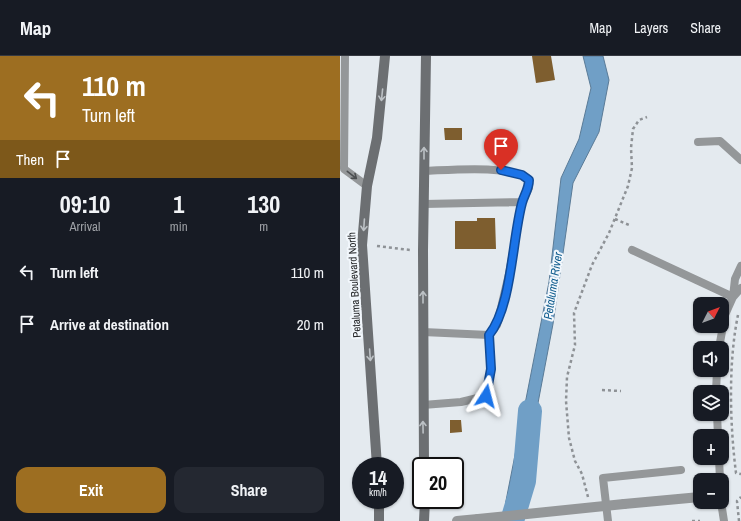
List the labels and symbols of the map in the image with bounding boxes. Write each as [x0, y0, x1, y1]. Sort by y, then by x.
one-way arrow [378, 88, 385, 101]
pin [484, 129, 518, 170]
one-way arrow [420, 147, 428, 160]
one-way arrow [347, 171, 358, 179]
one-way arrow [360, 218, 367, 231]
street label: Petaluma Boulevard North [344, 232, 364, 338]
water label: Petaluma River [540, 251, 566, 321]
one-way arrow [419, 291, 427, 304]
north arrow [693, 297, 729, 333]
one-way arrow [366, 348, 373, 361]
position arrow [465, 375, 507, 417]
one-way arrow [419, 421, 427, 434]
speed limit sign: 20 [412, 457, 464, 509]

